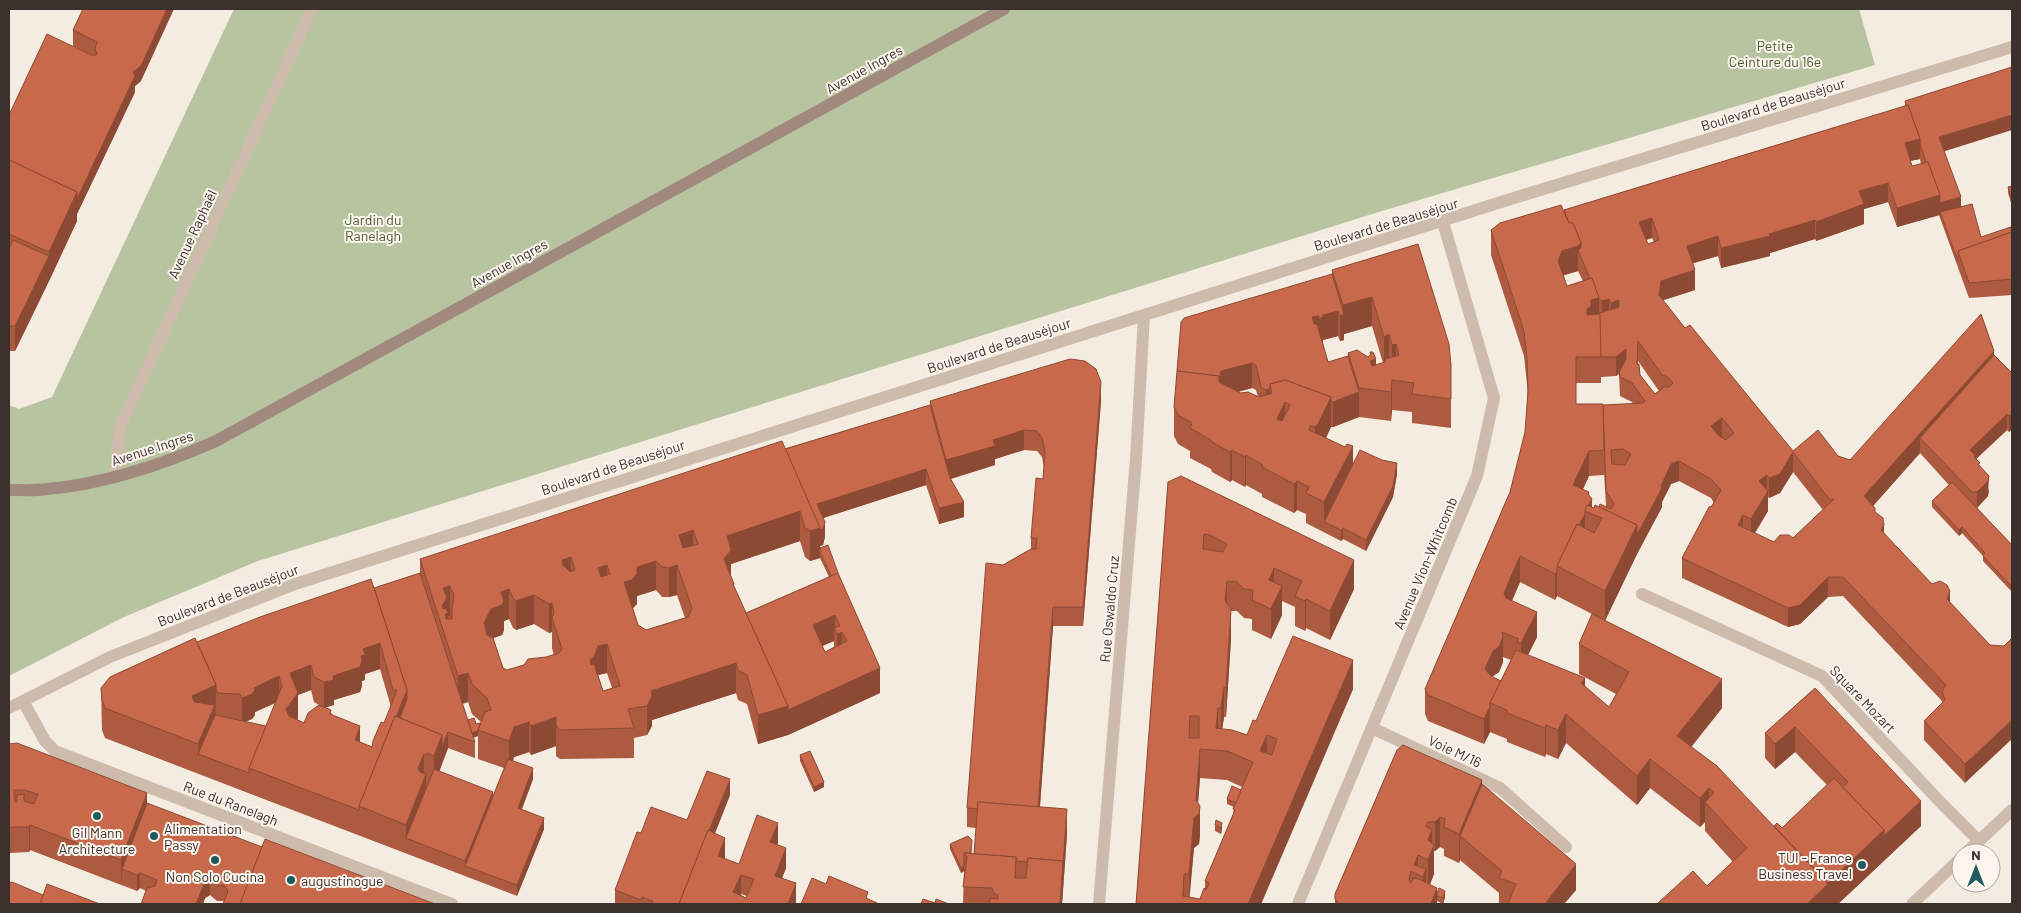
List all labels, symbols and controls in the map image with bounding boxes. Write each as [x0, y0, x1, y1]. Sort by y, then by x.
park label: Petite Ceinture du 16e [1729, 37, 1821, 70]
street label: Avenue Ingres [823, 41, 906, 97]
street label: Boulevard de Beauséjour [1699, 74, 1847, 134]
street label: Avenue Raphaël [164, 187, 220, 281]
street label: Boulevard de Beauséjour [1312, 194, 1460, 254]
park label: Jardin du Ranelagh [345, 211, 401, 244]
street label: Avenue Ingres [468, 235, 551, 291]
street label: Boulevard de Beauséjour [925, 314, 1073, 376]
street label: Avenue Ingres [109, 427, 195, 469]
street label: Boulevard de Beauséjour [539, 436, 687, 498]
street label: Avenue Vion-Whitcomb [1389, 494, 1461, 632]
street label: Rue Oswaldo Cruz [1096, 555, 1122, 663]
street label: Boulevard de Beauséjour [155, 560, 301, 630]
street label: Square Mozart [1827, 662, 1899, 736]
street label: Voie M/16 [1426, 731, 1484, 771]
street label: Rue du Ranelagh [181, 777, 281, 829]
marker: Gil Mann Architecture [91, 810, 103, 822]
place label: Alimentation Passy [164, 820, 242, 853]
place label: Gil Mann Architecture [59, 824, 135, 857]
marker: Alimentation Passy [148, 830, 160, 842]
north arrow [1951, 843, 2001, 893]
text: N [1971, 846, 1981, 863]
place label: TUI - France Business Travel [1758, 849, 1852, 882]
marker: Non Solo Cucina [209, 854, 221, 866]
marker: TUI - France Business Travel [1856, 859, 1868, 871]
place label: Non Solo Cucina [166, 868, 264, 885]
place label: augustinogue [301, 872, 384, 889]
marker: augustinogue [285, 874, 297, 886]

